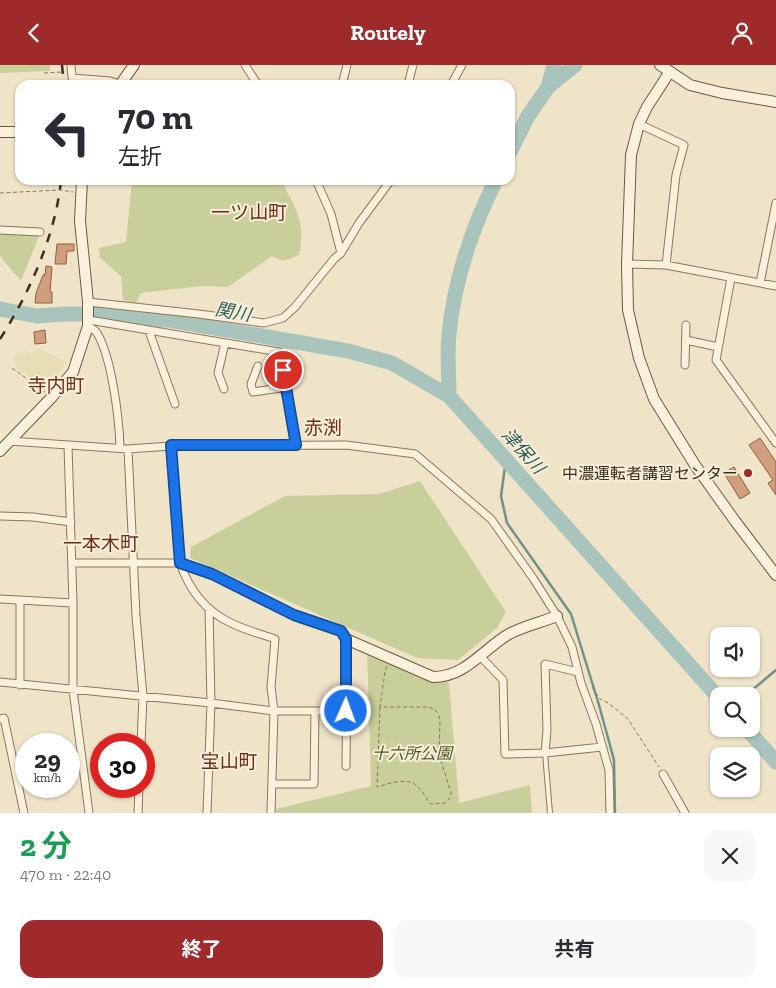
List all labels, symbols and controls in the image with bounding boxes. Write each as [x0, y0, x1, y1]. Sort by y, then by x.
icon: back [20, 19, 48, 47]
text: Routely [350, 19, 426, 46]
icon: person [728, 19, 756, 47]
text: 70 m [118, 96, 193, 138]
icon: left [35, 100, 100, 165]
text: 左折 [118, 143, 162, 170]
district label: 一ツ山町 [211, 201, 287, 224]
water label: 関川 [213, 298, 255, 326]
pin [262, 349, 304, 391]
icon: arrive [269, 356, 297, 384]
district label: 寺内町 [27, 374, 85, 397]
district label: 赤渕 [304, 416, 342, 439]
water label: 津保川 [497, 424, 551, 480]
place label: 中濃運転者講習センター [562, 464, 738, 483]
marker: 中濃運転者講習センター [742, 467, 754, 479]
district label: 一本木町 [63, 532, 139, 555]
map controls [710, 627, 760, 797]
button: sound [710, 627, 760, 677]
position arrow [319, 684, 371, 736]
button: search [710, 687, 760, 737]
speed limit sign: 30 [90, 733, 155, 798]
text: 29 [34, 744, 61, 774]
park label: 十六所公園 [372, 744, 454, 763]
button: layers [710, 747, 760, 797]
district label: 宝山町 [200, 750, 258, 773]
text: km/h [34, 771, 61, 785]
text: 2 分 [20, 828, 72, 864]
button: close [704, 830, 756, 882]
text: 470 m · 22:40 [20, 865, 111, 884]
button: 終了 [20, 920, 383, 978]
button: 共有 [393, 920, 756, 978]

